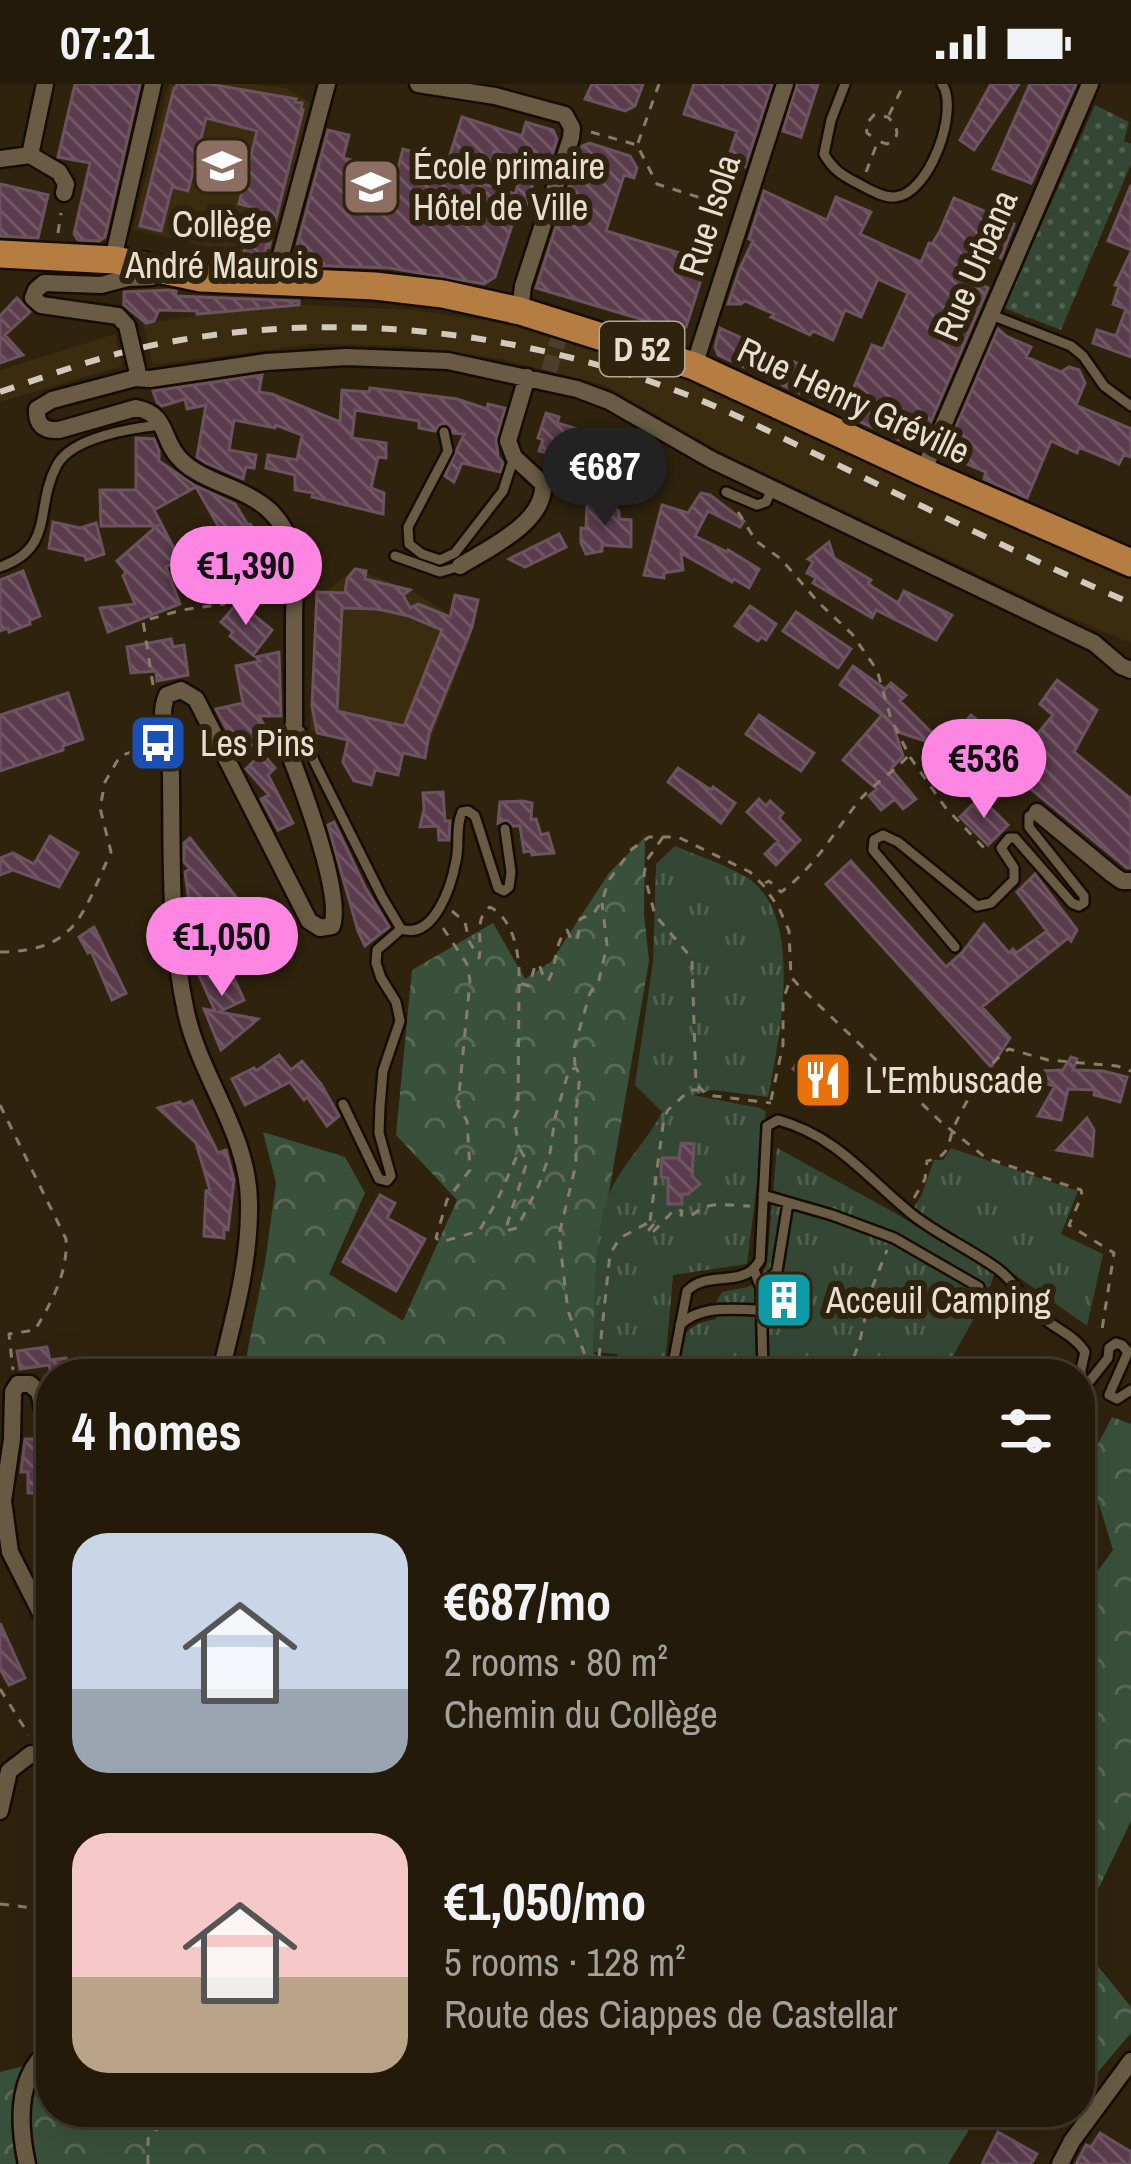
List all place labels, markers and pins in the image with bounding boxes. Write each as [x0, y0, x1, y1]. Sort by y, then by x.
school or university icon: Collège André Maurois [191, 135, 253, 197]
place label: École primaire Hôtel de Ville [413, 142, 605, 231]
school or university icon: École primaire Hôtel de Ville [340, 156, 402, 218]
place label: Collège André Maurois [124, 200, 319, 289]
pin: €687 [534, 427, 676, 529]
pin: €1,390 [148, 526, 344, 628]
bus stop icon: Les Pins [127, 712, 189, 774]
place label: Les Pins [200, 719, 315, 767]
pin: €536 [913, 719, 1055, 821]
pin: €1,050 [124, 897, 320, 999]
restaurant icon: L'Embuscade [792, 1049, 854, 1111]
place label: L'Embuscade [865, 1056, 1043, 1104]
building icon: Acceuil Camping [753, 1269, 815, 1331]
place label: Acceuil Camping [825, 1276, 1051, 1324]

